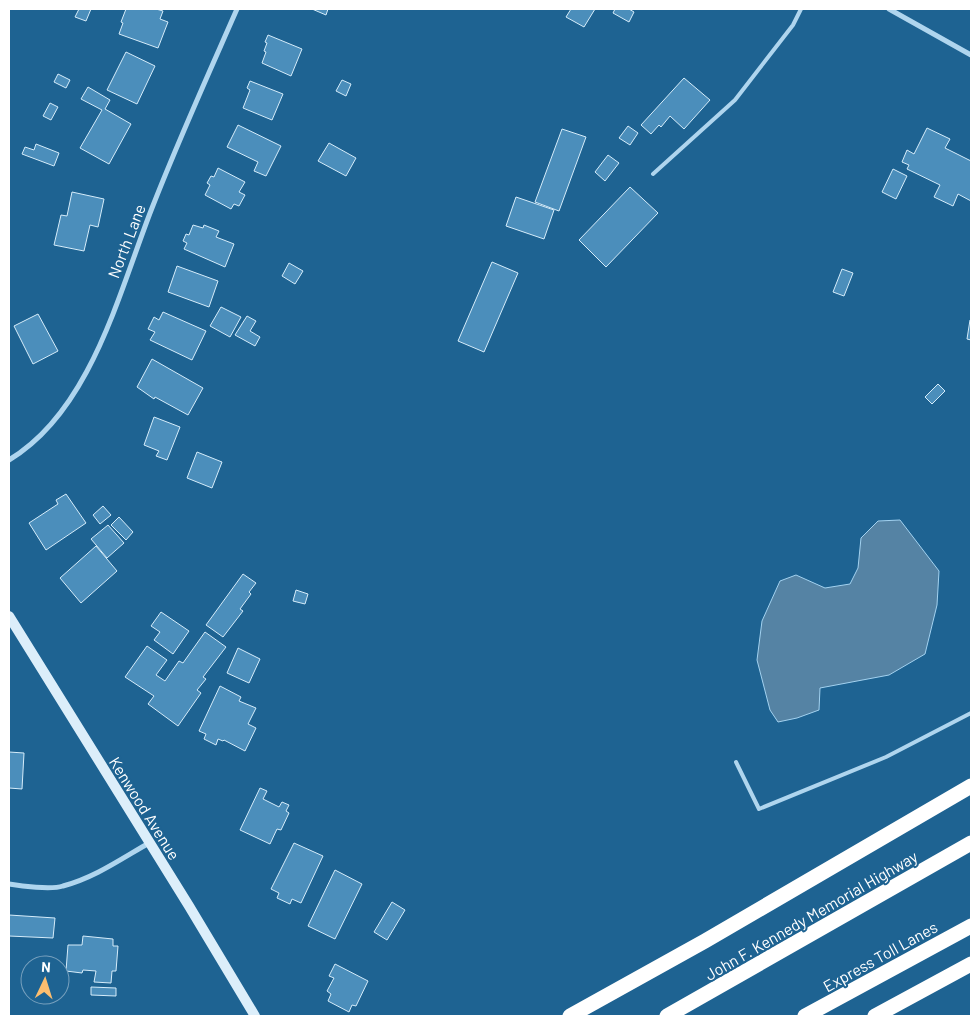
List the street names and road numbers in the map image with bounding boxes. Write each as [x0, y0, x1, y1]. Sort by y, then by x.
street label: North Lane [103, 201, 149, 281]
street label: Kenwood Avenue [106, 753, 184, 863]
street label: John F. Kennedy Memorial Highway [701, 846, 921, 984]
street label: Express Toll Lanes [820, 917, 940, 995]

